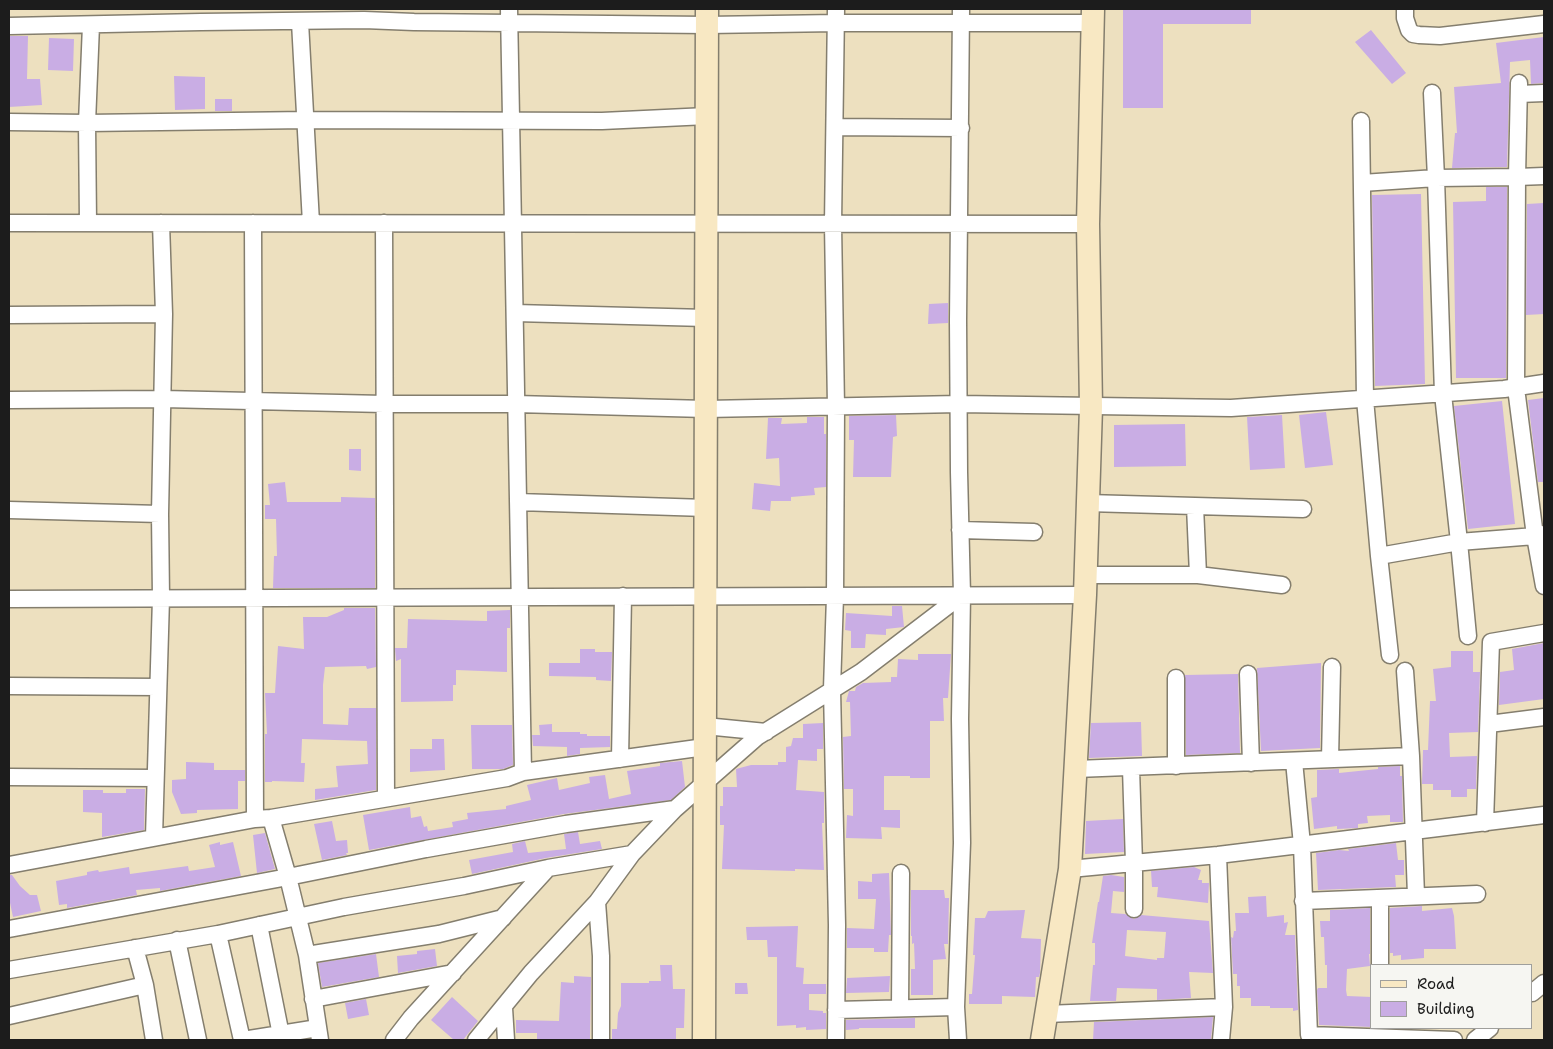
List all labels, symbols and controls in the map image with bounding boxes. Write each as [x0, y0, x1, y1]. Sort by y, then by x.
legend [1370, 964, 1533, 1029]
text: Road [1417, 974, 1455, 994]
text: Building [1417, 999, 1474, 1019]

